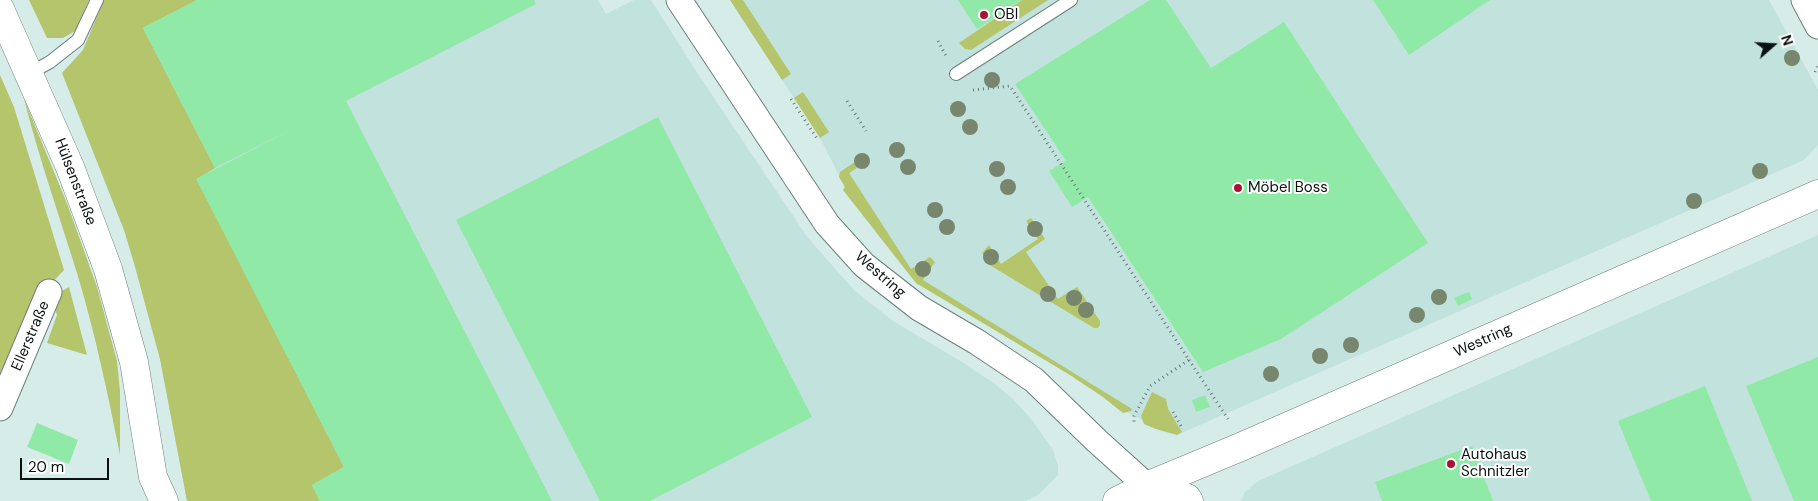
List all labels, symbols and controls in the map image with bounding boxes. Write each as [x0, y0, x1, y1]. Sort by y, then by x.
place label: OBI [994, 6, 1018, 24]
marker: OBI [978, 9, 990, 21]
north arrow [1748, 20, 1798, 70]
text: N [1777, 32, 1797, 48]
street label: Hülsenstraße [50, 136, 100, 228]
place label: Möbel Boss [1248, 179, 1328, 197]
marker: Möbel Boss [1232, 182, 1244, 194]
street label: Westring [851, 248, 909, 302]
street label: Ellerstraße [8, 298, 54, 374]
street label: Westring [1451, 320, 1515, 362]
place label: Autohaus Schnitzler [1461, 446, 1529, 481]
scale bar [22, 448, 111, 480]
text: 20 m [28, 457, 64, 477]
marker: Autohaus Schnitzler [1445, 458, 1457, 470]

